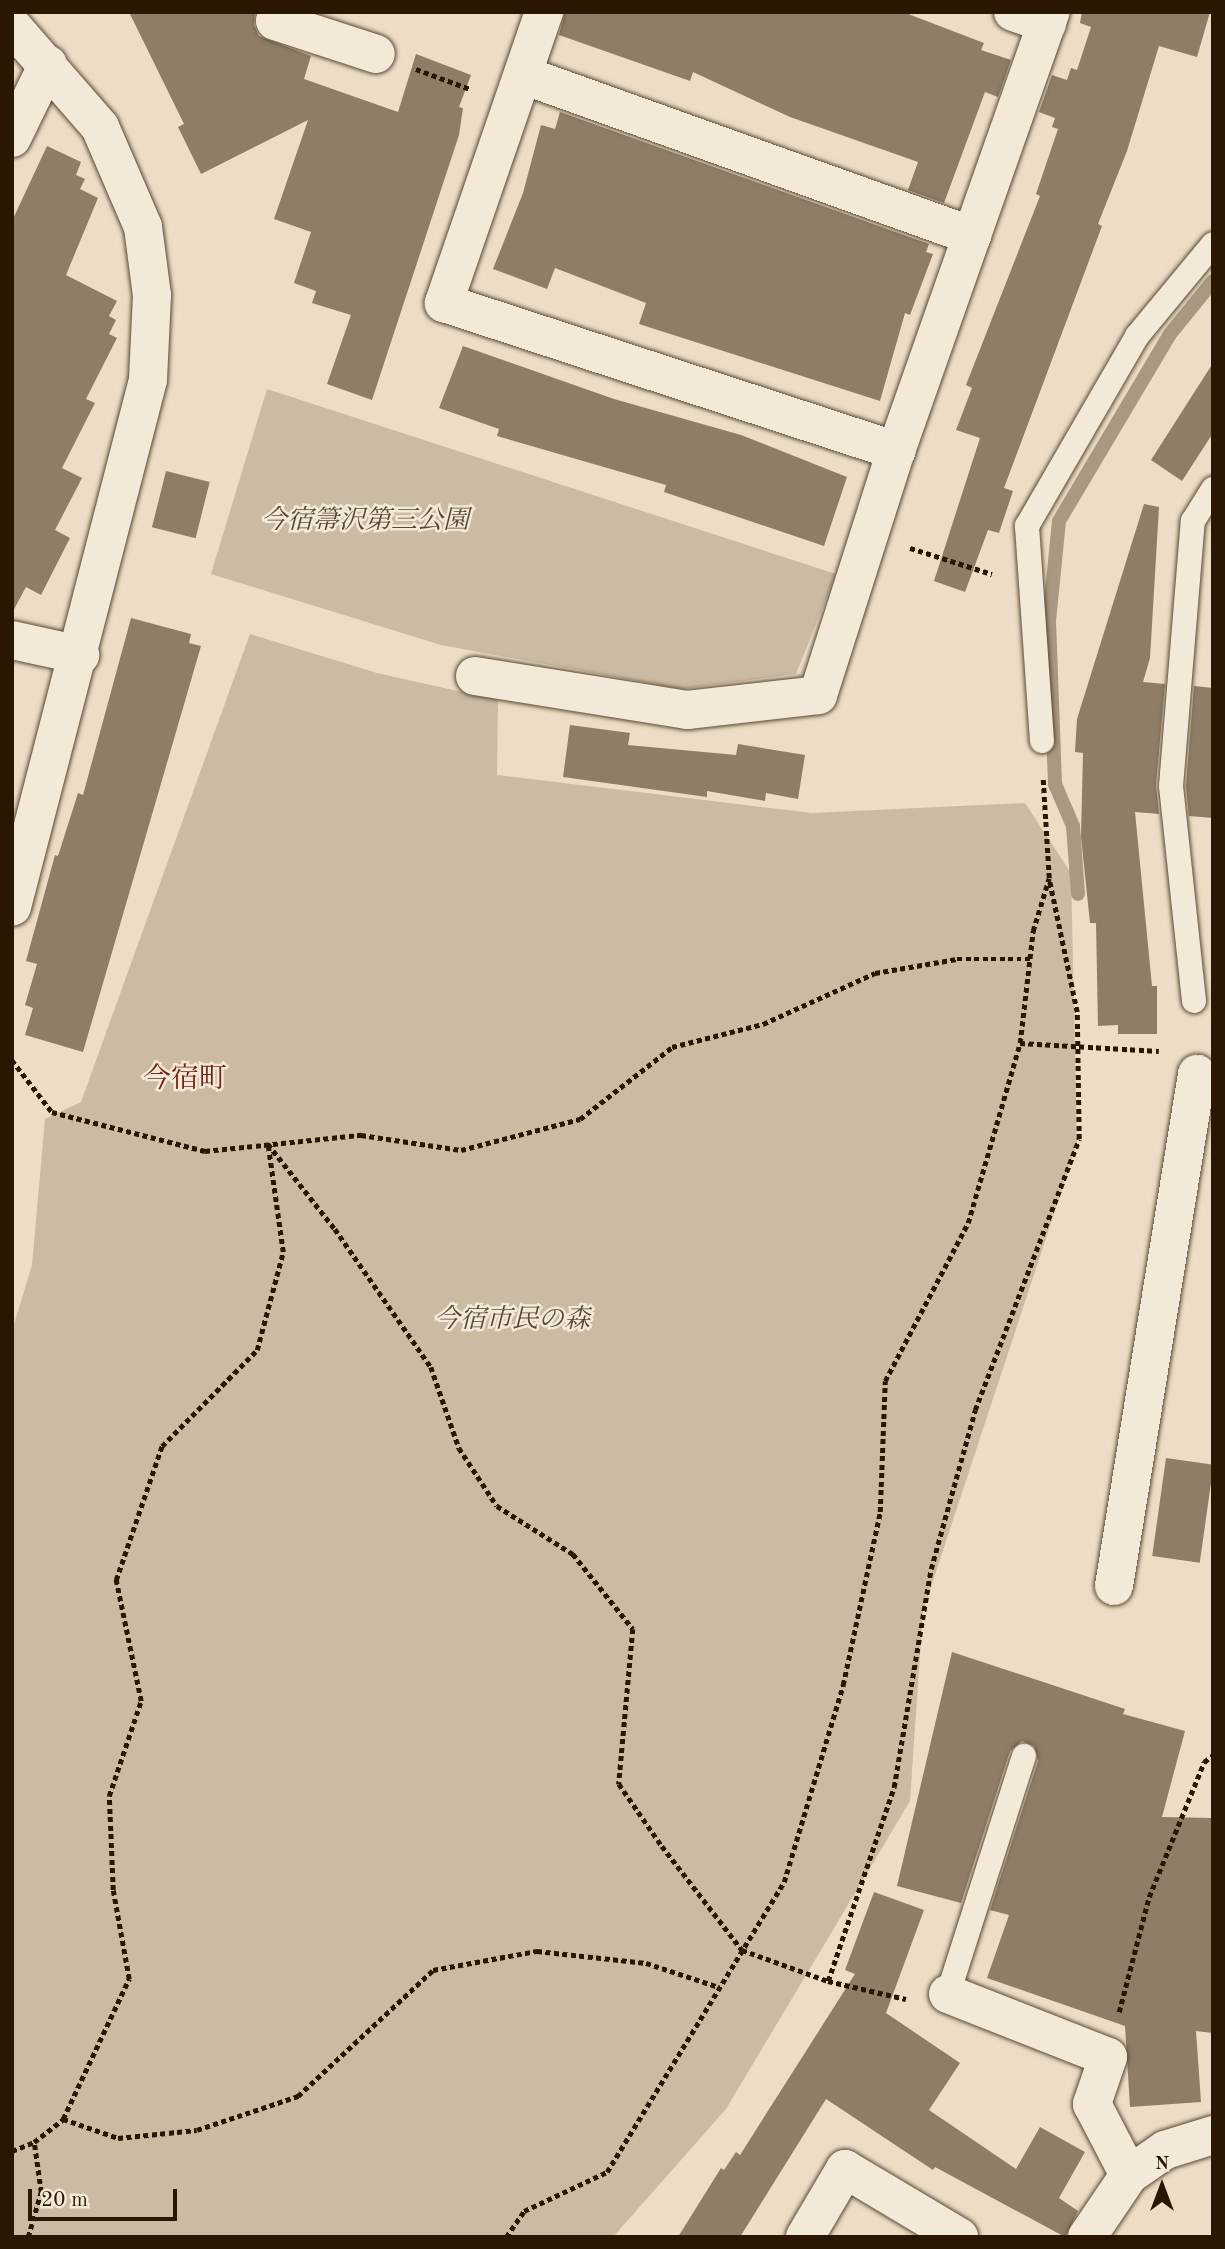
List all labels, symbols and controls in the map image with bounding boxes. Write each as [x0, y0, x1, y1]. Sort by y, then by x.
park label: 今宿箒沢第三公園 [261, 506, 469, 538]
district label: 今宿町 [143, 1063, 227, 1097]
park label: 今宿市民の森 [434, 1305, 590, 1337]
north arrow [1127, 2151, 1197, 2221]
text: N [1155, 2155, 1169, 2174]
scale bar [32, 2176, 180, 2220]
text: 20 m [41, 2190, 88, 2211]

